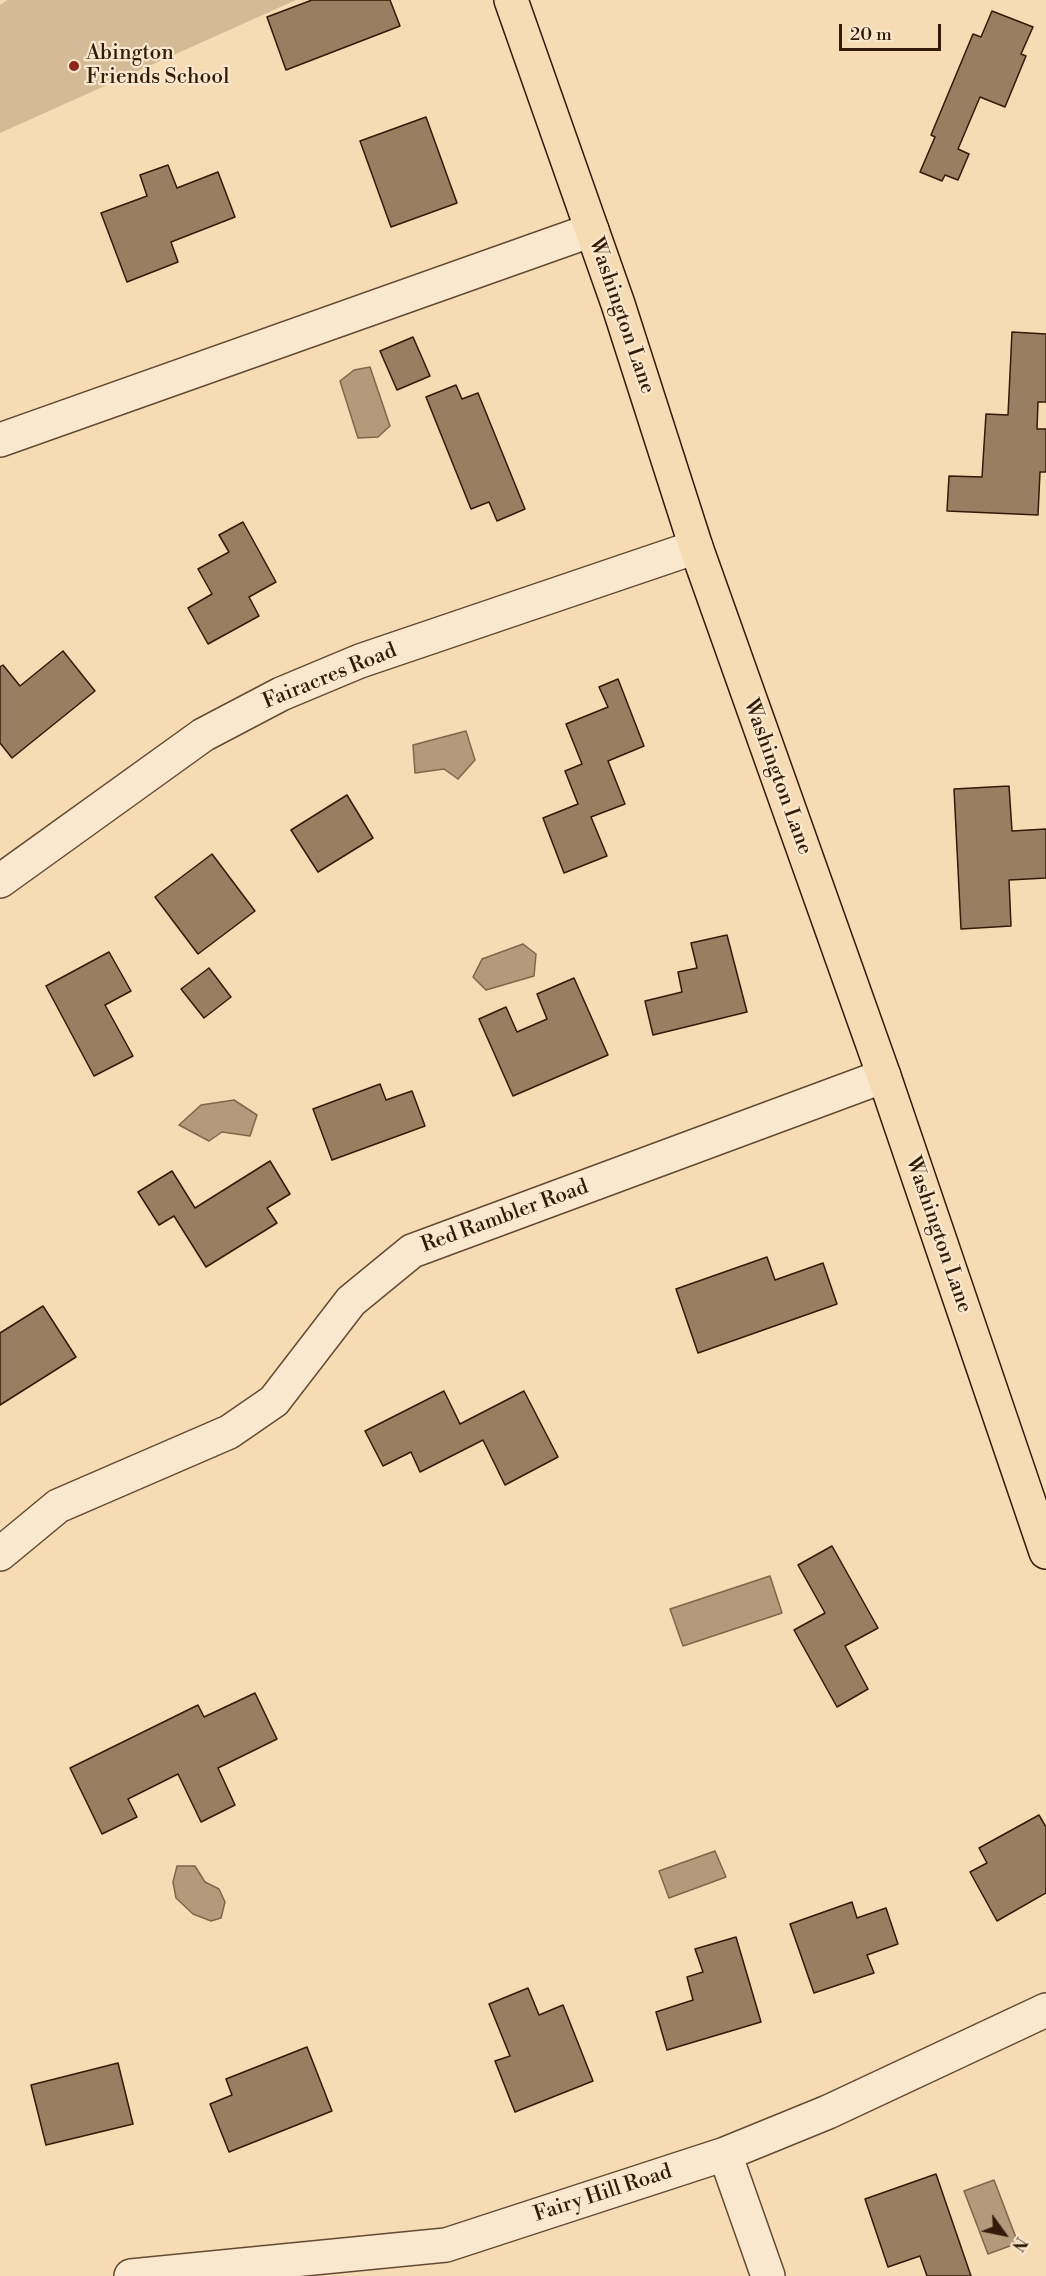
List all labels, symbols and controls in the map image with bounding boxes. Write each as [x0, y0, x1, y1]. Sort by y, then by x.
scale bar [842, 12, 944, 50]
text: 20 m [850, 23, 892, 46]
place label: Abington Friends School [86, 41, 229, 91]
marker: Abington Friends School [67, 59, 81, 73]
street label: Washington Lane [582, 234, 660, 398]
street label: Fairacres Road [259, 639, 401, 715]
street label: Washington Lane [737, 696, 817, 858]
street label: Washington Lane [899, 1153, 977, 1317]
street label: Red Rambler Road [418, 1175, 592, 1259]
street label: Fairy Hill Road [531, 2160, 675, 2228]
north arrow [974, 2204, 1034, 2264]
text: N [1007, 2233, 1031, 2255]

